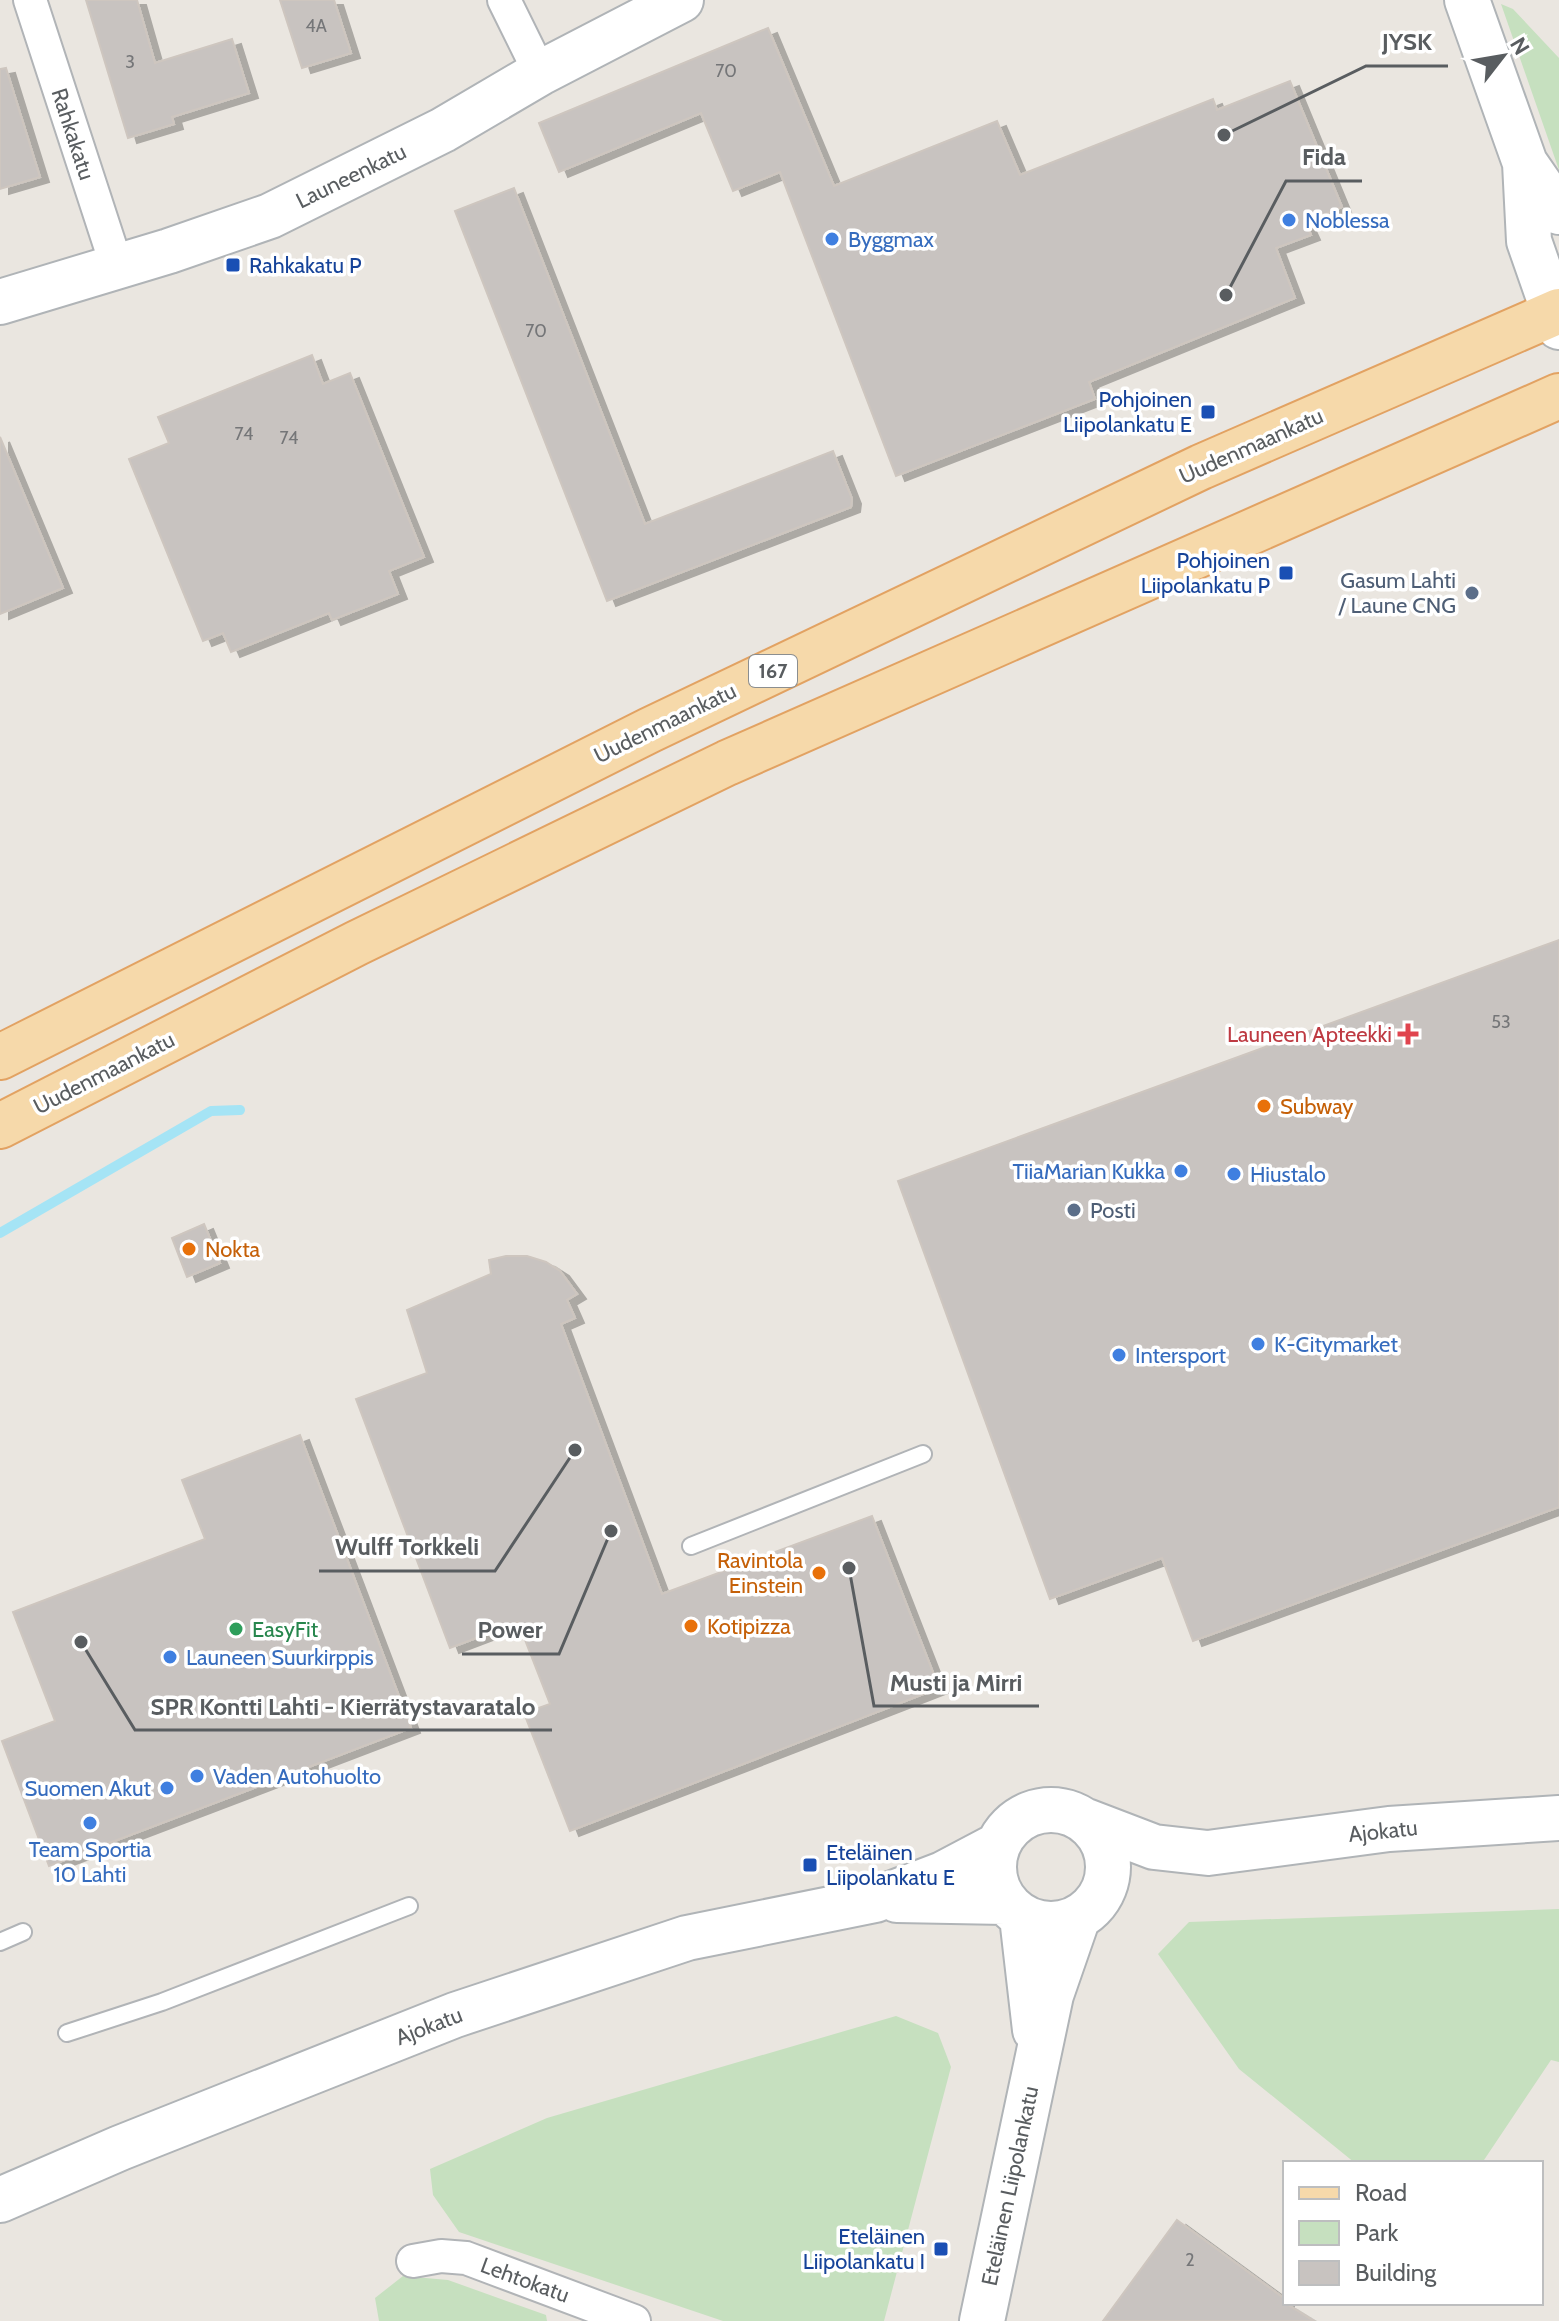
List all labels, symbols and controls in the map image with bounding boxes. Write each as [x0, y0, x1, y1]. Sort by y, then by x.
house number: 4A [305, 15, 327, 37]
north arrow [1463, 16, 1543, 96]
callout: JYSK [1366, 18, 1448, 66]
text: JYSK [1381, 27, 1432, 56]
text: N [1504, 32, 1535, 60]
house number: 3 [125, 51, 135, 73]
house number: 70 [715, 60, 737, 82]
street label: Rahkakatu [45, 85, 101, 183]
callout: Fida [1286, 133, 1362, 181]
street label: Launeenkatu [291, 138, 411, 214]
text: Fida [1302, 142, 1346, 171]
place label: Noblessa [1305, 207, 1390, 234]
marker: Noblessa [1280, 211, 1298, 229]
place label: Byggmax [848, 226, 934, 253]
marker: Byggmax [823, 230, 841, 248]
place label: Rahkakatu P [249, 252, 362, 279]
marker: Rahkakatu P [224, 256, 242, 274]
house number: 70 [525, 320, 547, 342]
place label: Pohjoinen Liipolankatu E [1063, 386, 1192, 438]
street label: Uudenmaankatu [1175, 402, 1327, 490]
marker: Pohjoinen Liipolankatu E [1199, 403, 1217, 421]
house number: 74 [235, 423, 253, 445]
house number: 74 [280, 427, 298, 449]
place label: Pohjoinen Liipolankatu P [1141, 547, 1270, 599]
marker: Pohjoinen Liipolankatu P [1277, 564, 1295, 582]
place label: Gasum Lahti / Laune CNG [1337, 567, 1456, 619]
marker: Gasum Lahti / Laune CNG [1463, 584, 1481, 602]
road number: 167 [749, 655, 797, 687]
street label: Uudenmaankatu [590, 677, 740, 769]
house number: 53 [1491, 1011, 1511, 1033]
place label: Launeen Apteekki [1227, 1021, 1392, 1048]
marker: Launeen Apteekki [1399, 1025, 1417, 1043]
street label: Uudenmaankatu [29, 1026, 179, 1120]
place label: Subway [1280, 1093, 1353, 1120]
marker: Subway [1255, 1097, 1273, 1115]
place label: TiiaMarian Kukka [1012, 1158, 1165, 1185]
place label: Hiustalo [1250, 1161, 1326, 1188]
marker: TiiaMarian Kukka [1172, 1162, 1190, 1180]
marker: Hiustalo [1225, 1165, 1243, 1183]
place label: Posti [1090, 1197, 1136, 1224]
marker: Posti [1065, 1201, 1083, 1219]
place label: Nokta [205, 1236, 261, 1263]
marker: Nokta [180, 1240, 198, 1258]
place label: K-Citymarket [1274, 1331, 1398, 1358]
marker: K-Citymarket [1249, 1335, 1267, 1353]
place label: Intersport [1135, 1342, 1226, 1369]
marker: Intersport [1110, 1346, 1128, 1364]
callout: Wulff Torkkeli [319, 1523, 495, 1571]
text: Wulff Torkkeli [335, 1532, 479, 1561]
place label: Ravintola Einstein [717, 1547, 803, 1599]
marker: Ravintola Einstein [810, 1564, 828, 1582]
callout: Power [462, 1606, 559, 1654]
place label: Kotipizza [707, 1613, 791, 1640]
text: Power [477, 1615, 543, 1644]
place label: EasyFit [252, 1616, 319, 1643]
marker: Kotipizza [682, 1617, 700, 1635]
marker: EasyFit [227, 1620, 245, 1638]
place label: Launeen Suurkirppis [186, 1644, 374, 1671]
marker: Launeen Suurkirppis [161, 1648, 179, 1666]
callout: Musti ja Mirri [874, 1658, 1039, 1706]
text: Musti ja Mirri [890, 1668, 1022, 1697]
callout: SPR Kontti Lahti - Kierrätystavaratalo [135, 1682, 552, 1730]
text: SPR Kontti Lahti - Kierrätystavaratalo [151, 1692, 536, 1721]
place label: Vaden Autohuolto [213, 1763, 381, 1790]
marker: Vaden Autohuolto [188, 1767, 206, 1785]
place label: Suomen Akut [25, 1775, 152, 1802]
marker: Suomen Akut [158, 1779, 176, 1797]
marker: Team Sportia 10 Lahti [81, 1814, 99, 1832]
street label: Ajokatu [1347, 1814, 1419, 1848]
place label: Team Sportia 10 Lahti [29, 1836, 152, 1888]
place label: Eteläinen Liipolankatu E [826, 1839, 955, 1891]
marker: Eteläinen Liipolankatu E [801, 1856, 819, 1874]
street label: Ajokatu [392, 2001, 466, 2051]
street label: Eteläinen Liipolankatu [976, 2084, 1044, 2288]
legend [1283, 2161, 1543, 2305]
text: Road [1355, 2178, 1407, 2207]
text: Park [1355, 2218, 1398, 2247]
place label: Eteläinen Liipolankatu I [803, 2223, 925, 2275]
marker: Eteläinen Liipolankatu I [932, 2240, 950, 2258]
house number: 2 [1185, 2249, 1195, 2271]
street label: Lehtokatu [477, 2252, 573, 2308]
text: Building [1355, 2258, 1437, 2287]

